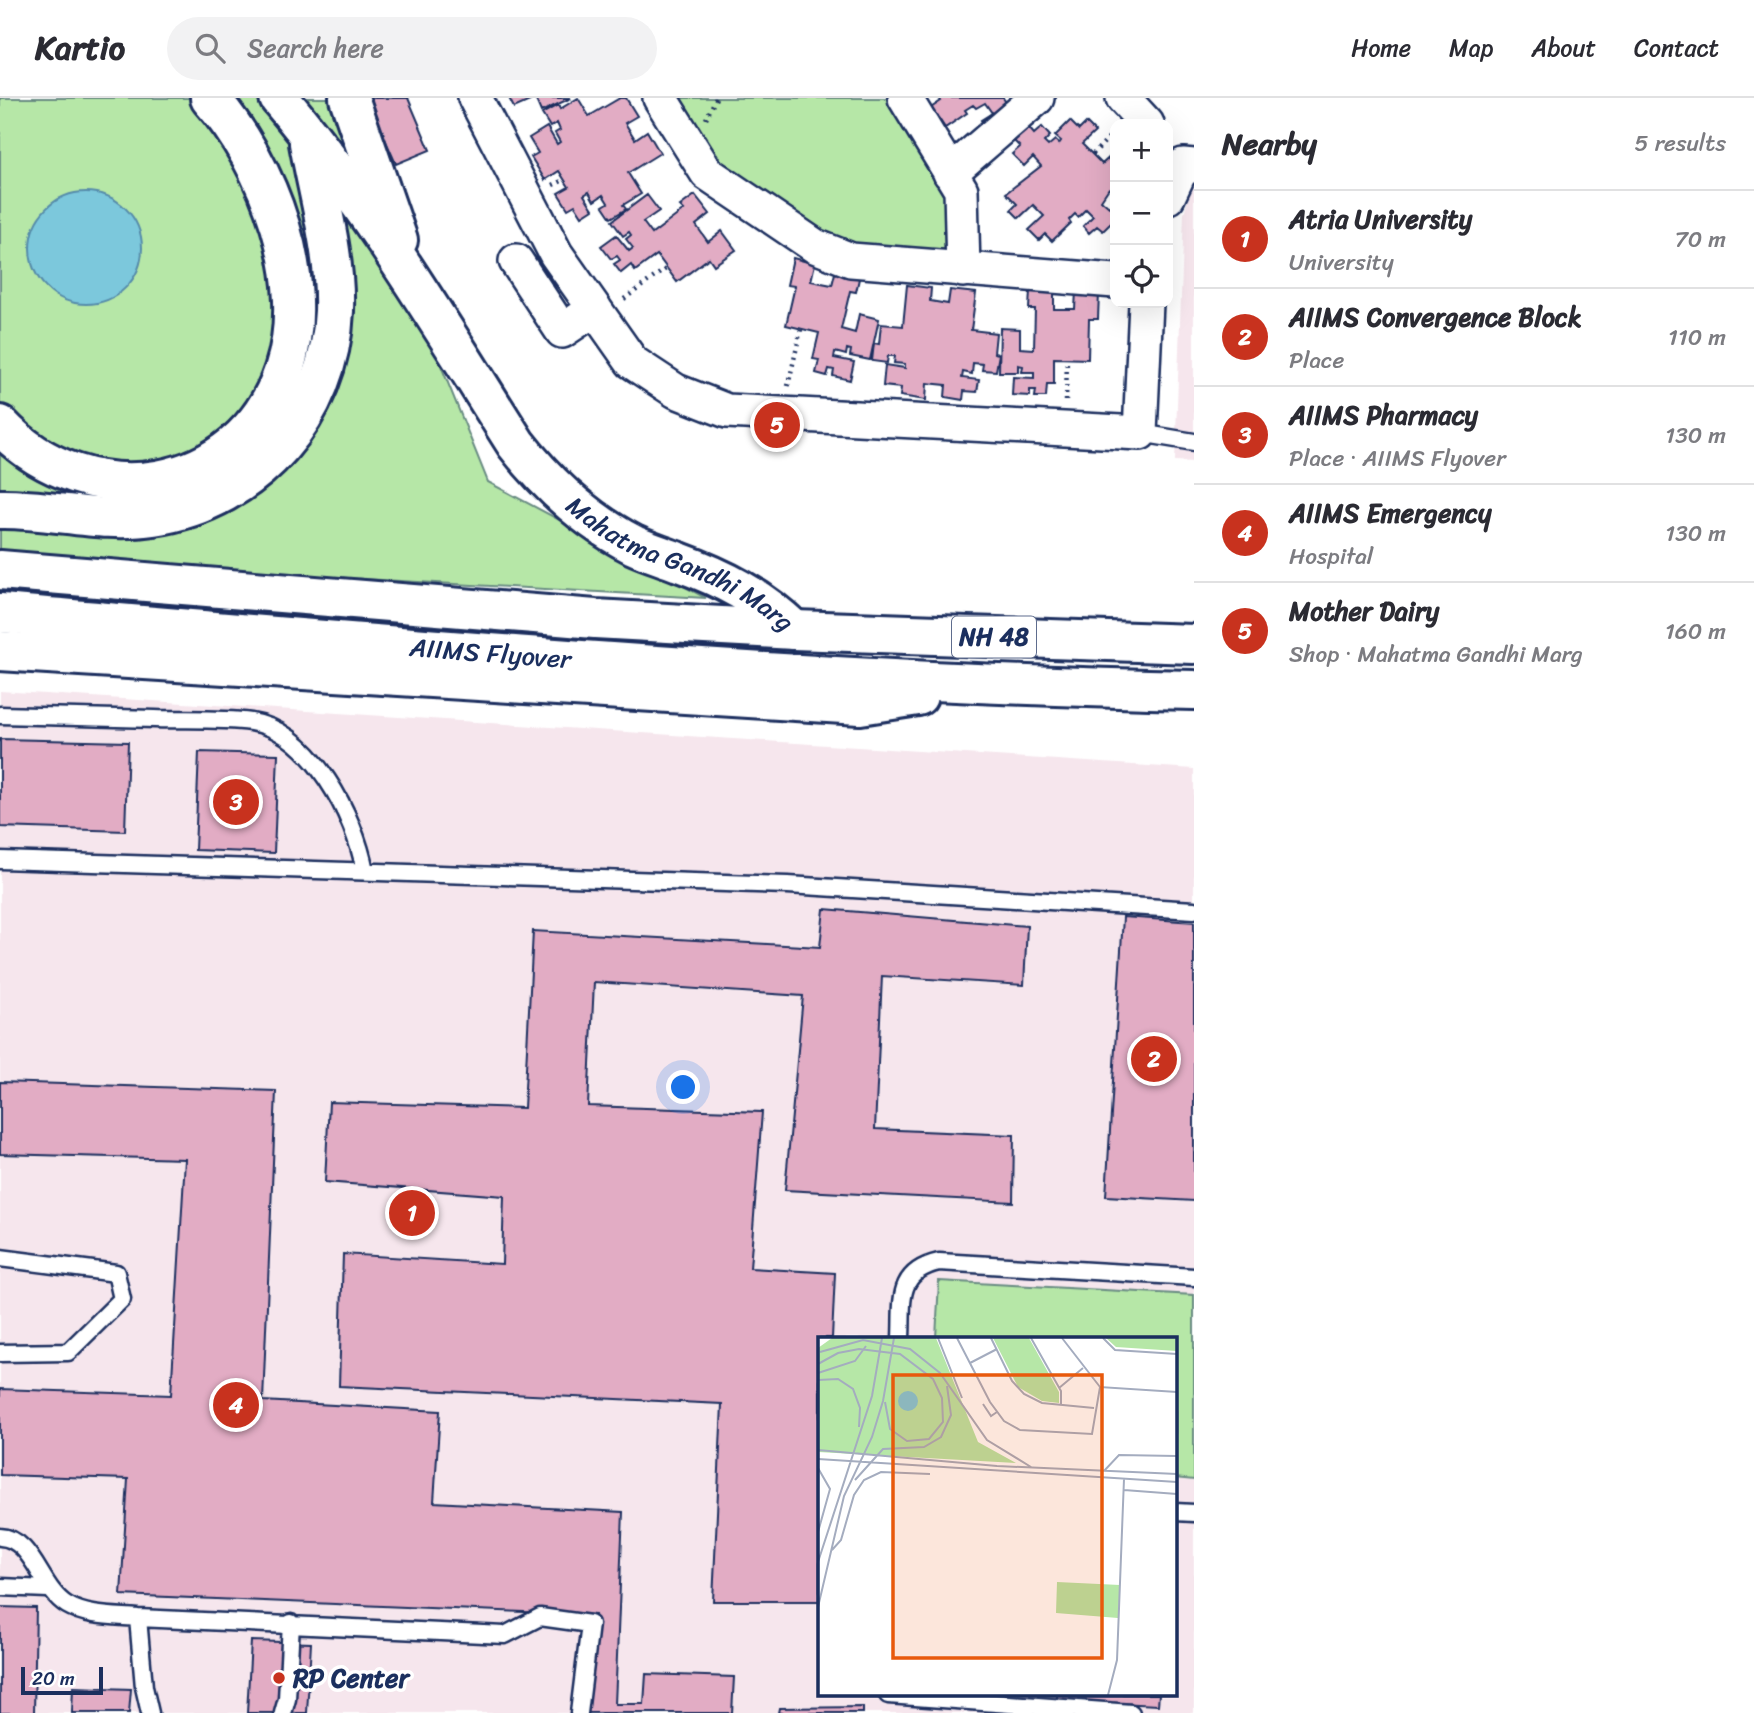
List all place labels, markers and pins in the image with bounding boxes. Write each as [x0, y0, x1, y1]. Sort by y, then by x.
pin: 5 [754, 399, 800, 451]
pin: 3 [213, 776, 259, 828]
pin: 2 [1131, 1033, 1177, 1085]
pin: 1 [389, 1187, 435, 1239]
pin: 4 [213, 1379, 259, 1431]
place label: RP Center [292, 1655, 411, 1701]
marker: RP Center [271, 1670, 287, 1686]

